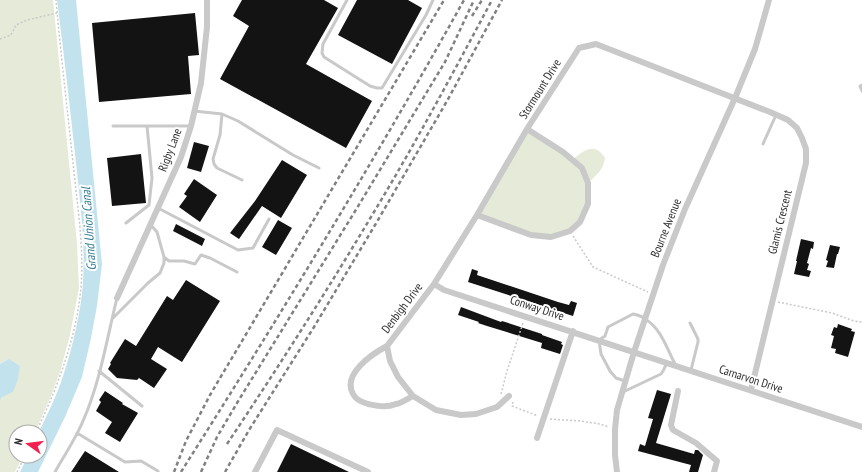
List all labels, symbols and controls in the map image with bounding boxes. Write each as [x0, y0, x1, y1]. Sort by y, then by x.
street label: Stormount Drive [515, 56, 564, 122]
street label: Rigby Lane [154, 126, 185, 174]
water label: Grand Union Canal [77, 185, 100, 271]
street label: Glamis Crescent [764, 187, 795, 256]
street label: Bourne Avenue [647, 196, 684, 259]
street label: Denbigh Drive [378, 280, 425, 336]
street label: Conway Drive [508, 292, 566, 323]
street label: Carnarvon Drive [717, 361, 785, 396]
north arrow [8, 424, 48, 464]
text: N [11, 437, 26, 446]

